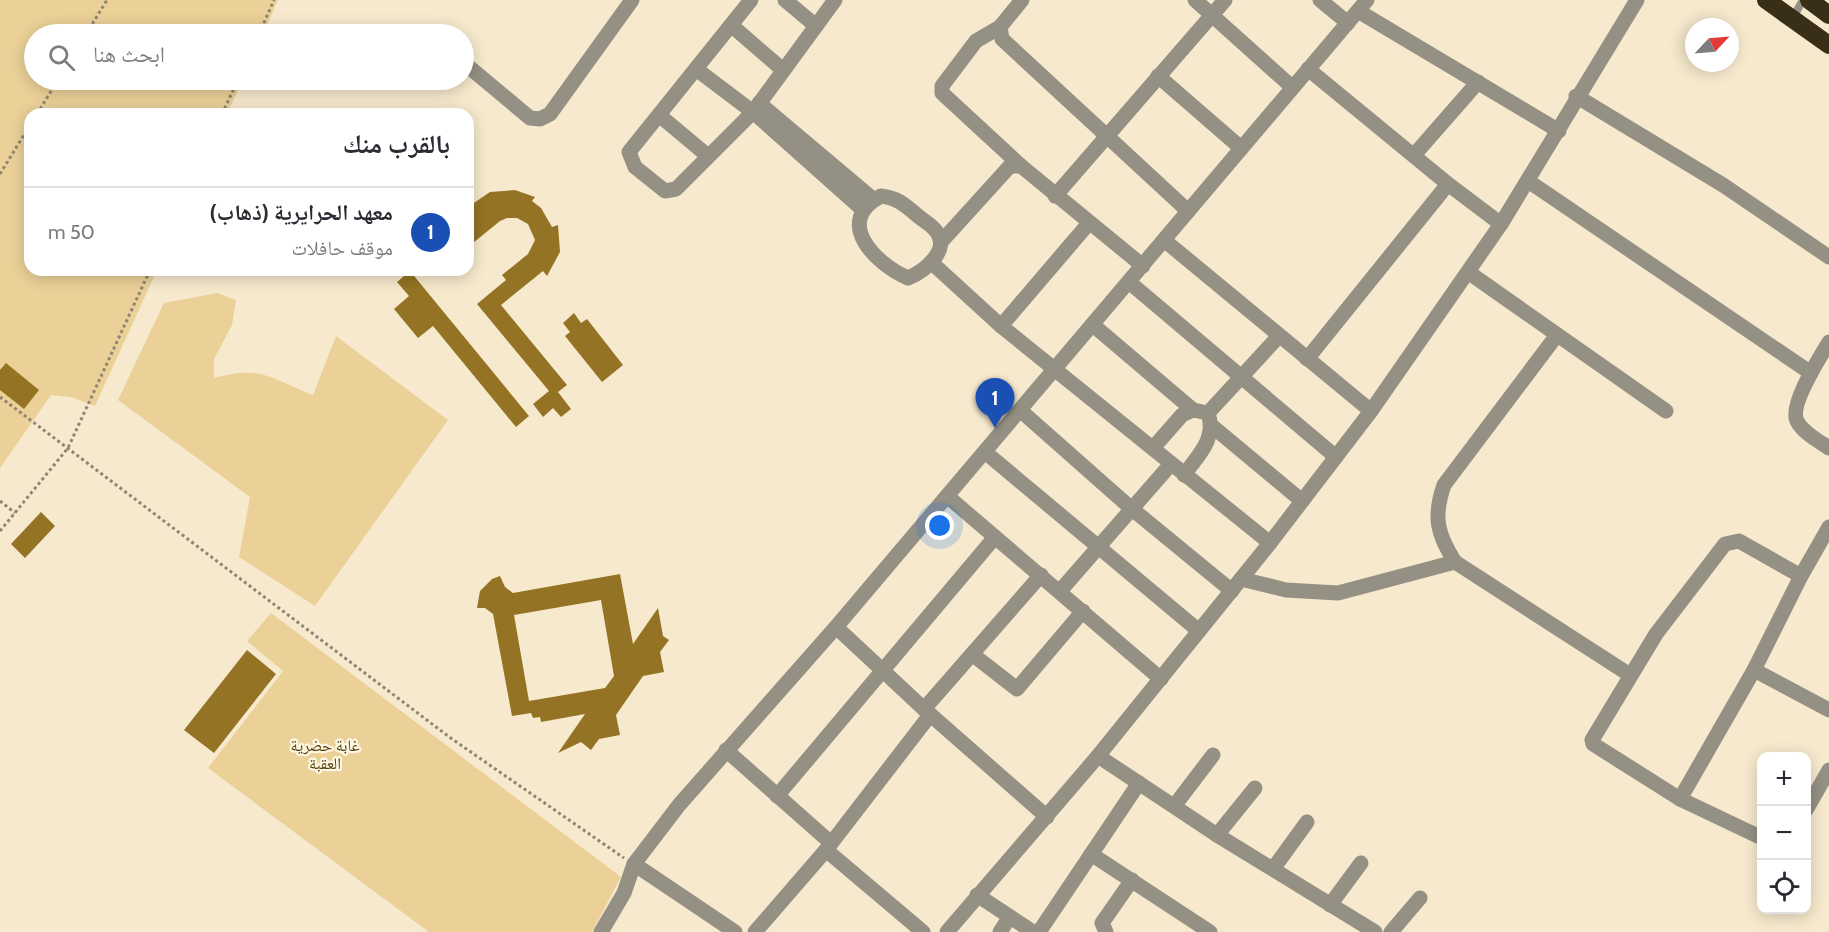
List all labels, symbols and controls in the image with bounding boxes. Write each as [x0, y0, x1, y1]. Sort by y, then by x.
north arrow [1685, 18, 1739, 72]
search box [24, 24, 474, 90]
icon: search [45, 41, 78, 74]
text: ابحث هنا [93, 41, 165, 68]
text: بالقرب منك [343, 128, 450, 160]
text: معهد الحرايرية (ذهاب) [210, 199, 393, 226]
text: 50 m [48, 220, 95, 244]
text: 1 [427, 220, 434, 244]
text: موقف حافلات [291, 236, 393, 260]
pin: 1 [976, 378, 1014, 428]
your location [925, 511, 954, 540]
park label: غابة حضرية العقبة [290, 736, 360, 773]
map controls [1757, 752, 1811, 914]
button: + [1757, 752, 1811, 806]
button: − [1757, 806, 1811, 860]
button: locate [1757, 860, 1811, 914]

